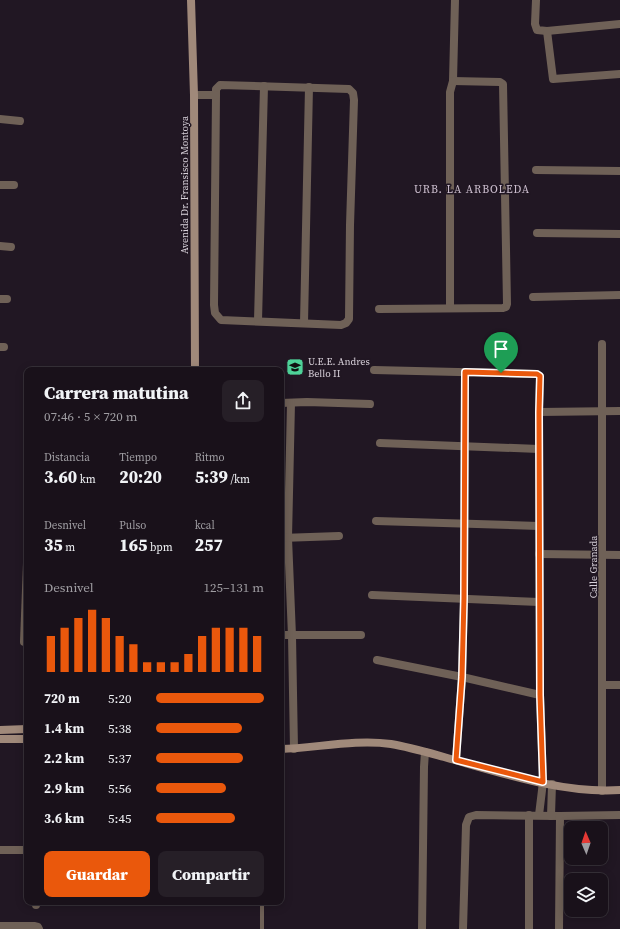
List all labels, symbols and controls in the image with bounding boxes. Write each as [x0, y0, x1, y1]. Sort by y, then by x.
street label: Avenida Dr. Fransisco Montoya [178, 115, 191, 254]
district label: URB. LA ARBOLEDA [414, 182, 530, 197]
pin [484, 332, 518, 373]
icon: arrive [490, 338, 512, 360]
place label: U.E.E. Andres Bello II [308, 355, 370, 380]
school or university icon: U.E.E. Andres Bello II [285, 357, 305, 377]
text: Carrera matutina [44, 380, 189, 405]
button: share [222, 380, 264, 422]
text: 07:46 · 5 × 720 m [44, 408, 138, 425]
text: Distancia [44, 450, 90, 465]
text: Tiempo [119, 450, 157, 465]
text: Ritmo [195, 450, 225, 465]
text: 3.60 [44, 465, 77, 489]
text: 20:20 [119, 465, 162, 489]
text: 5:39 [195, 465, 228, 489]
text: km [77, 472, 96, 487]
text: /km [228, 472, 250, 487]
text: Desnivel [44, 518, 86, 533]
text: Pulso [119, 518, 146, 533]
text: kcal [195, 518, 215, 533]
text: 35 [44, 533, 63, 557]
text: 165 [119, 533, 147, 557]
text: 257 [195, 533, 223, 557]
street label: Calle Granada [587, 535, 600, 598]
text: m [63, 540, 75, 555]
text: bpm [147, 540, 173, 555]
text: Desnivel [44, 579, 94, 596]
text: 125–131 m [204, 579, 264, 596]
text: 720 m [44, 690, 80, 707]
text: 5:20 [108, 690, 131, 707]
text: 1.4 km [44, 720, 84, 737]
text: 5:38 [108, 720, 131, 737]
text: 2.2 km [44, 750, 84, 767]
text: 5:37 [108, 750, 131, 767]
text: 2.9 km [44, 780, 84, 797]
text: 5:56 [108, 780, 131, 797]
text: 3.6 km [44, 810, 84, 827]
text: 5:45 [108, 810, 131, 827]
north arrow [564, 821, 608, 865]
map controls [564, 821, 608, 917]
button: Guardar [44, 851, 150, 897]
button: Compartir [158, 851, 264, 897]
button: layers [564, 873, 608, 917]

